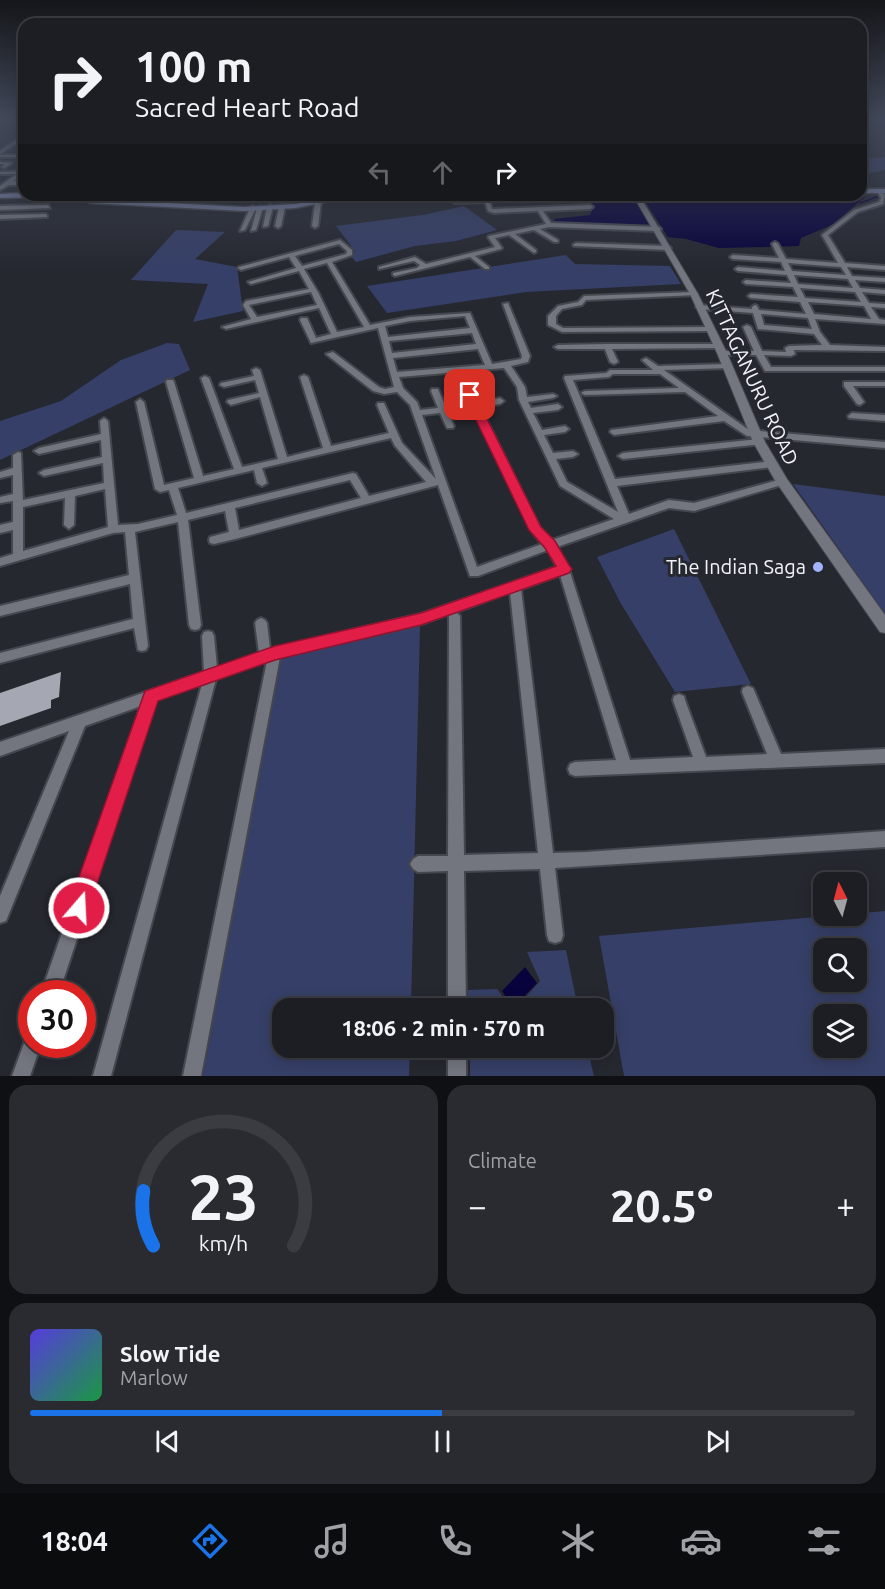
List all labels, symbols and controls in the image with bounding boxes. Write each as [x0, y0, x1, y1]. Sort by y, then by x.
icon: right [36, 42, 114, 120]
text: 100 m [135, 43, 252, 90]
text: Sacred Heart Road [135, 92, 360, 122]
icon: left [363, 156, 396, 189]
icon: ahead [426, 156, 459, 189]
icon: right [489, 156, 522, 189]
street label: KITTAGANURU ROAD [702, 285, 803, 468]
pin [444, 369, 495, 420]
icon: arrive [453, 378, 486, 411]
place label: The Indian Saga [666, 555, 806, 578]
marker: The Indian Saga [811, 560, 825, 574]
north arrow [813, 872, 867, 926]
map controls [813, 872, 867, 1058]
position arrow [47, 876, 111, 940]
button: search [813, 938, 867, 992]
speed limit sign: 30 [18, 980, 96, 1058]
button: layers [813, 1004, 867, 1058]
text: 18:06 · 2 min · 570 m [341, 1015, 545, 1040]
text: Climate [468, 1149, 537, 1172]
text: 23 [188, 1162, 259, 1232]
text: 20.5° [610, 1180, 713, 1231]
text: − [468, 1187, 487, 1224]
text: + [836, 1187, 855, 1224]
text: km/h [199, 1232, 248, 1256]
text: Slow Tide [120, 1341, 220, 1366]
text: Marlow [120, 1366, 188, 1389]
icon: previous [151, 1425, 184, 1458]
icon: pause [426, 1425, 459, 1458]
icon: next [701, 1425, 734, 1458]
icon: directions [189, 1520, 231, 1562]
icon: music [311, 1520, 353, 1562]
icon: phone [434, 1520, 476, 1562]
icon: climate [557, 1520, 599, 1562]
icon: car [680, 1520, 722, 1562]
icon: filters [803, 1520, 845, 1562]
text: 18:04 [40, 1526, 108, 1556]

